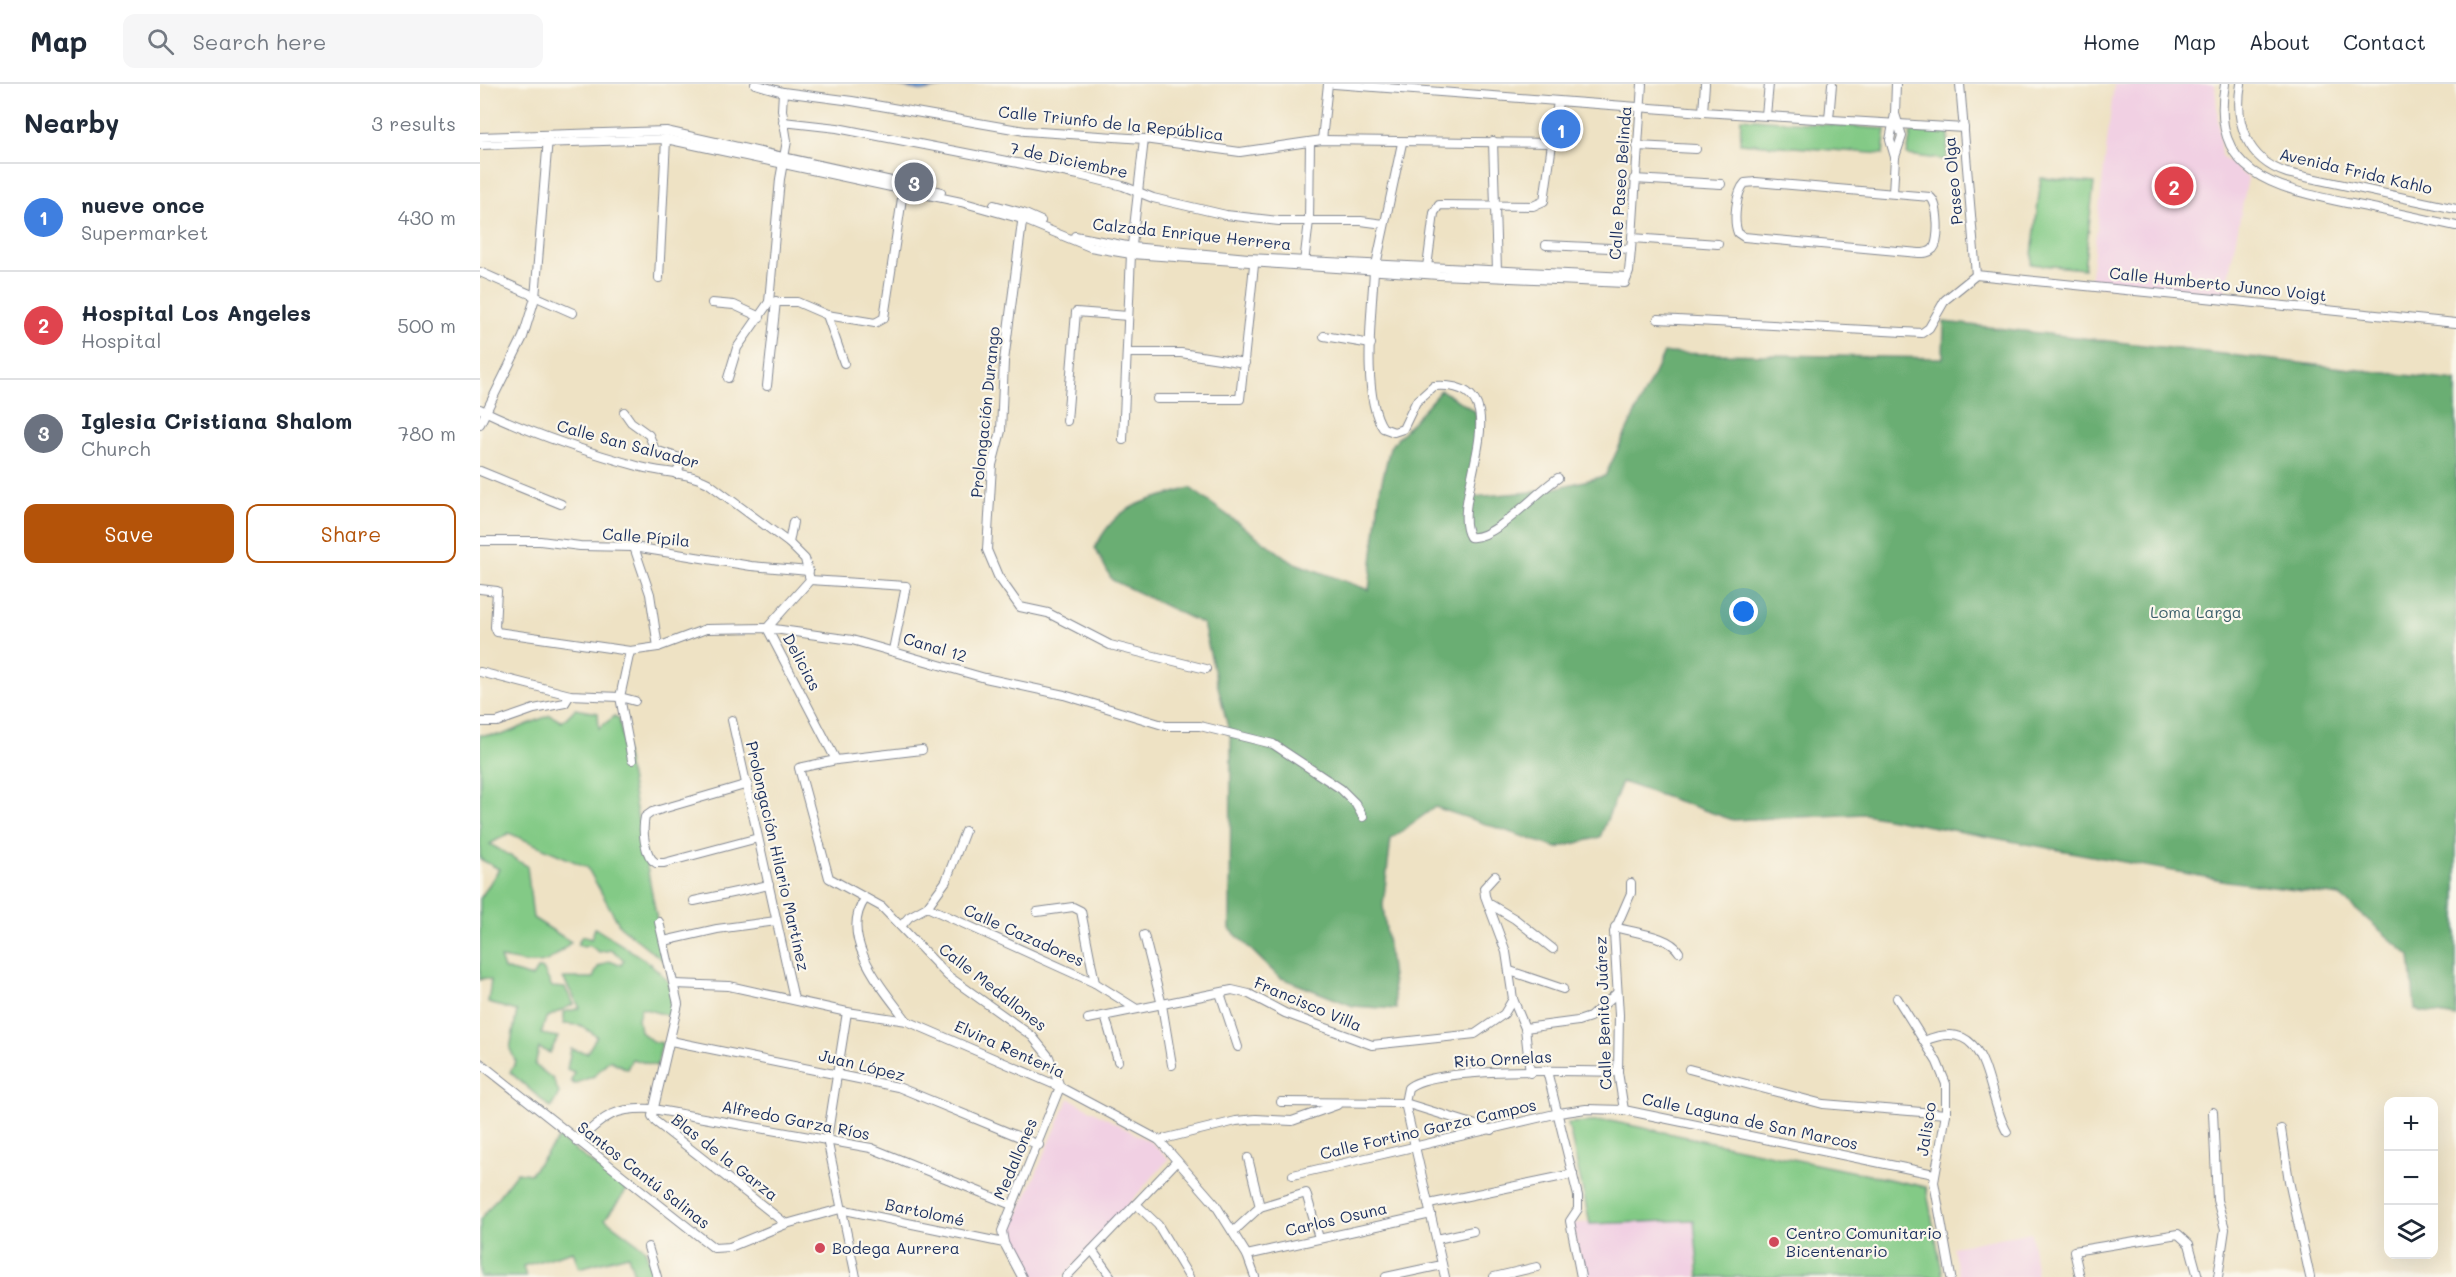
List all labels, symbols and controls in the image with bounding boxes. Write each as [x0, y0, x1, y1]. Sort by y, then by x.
search box [123, 14, 543, 68]
text: Map [30, 23, 87, 59]
icon: search [144, 25, 177, 58]
text: Search here [192, 27, 326, 56]
text: Home [2083, 28, 2140, 55]
text: Map [2173, 28, 2216, 55]
text: About [2249, 28, 2310, 55]
text: Contact [2343, 28, 2426, 55]
street label: Calle Triunfo de la República [997, 100, 1225, 145]
street label: Calle Paseo Belinda [1604, 105, 1635, 261]
text: Nearby [24, 106, 119, 140]
pin: 1 [1542, 106, 1580, 152]
text: 3 results [371, 110, 456, 136]
street label: Paseo Olga [1938, 136, 1967, 226]
street label: 7 de Diciembre [1008, 137, 1130, 182]
street label: Avenida Frida Kahlo [2278, 143, 2435, 198]
pin: 3 [894, 160, 934, 204]
pin: 2 [2154, 164, 2194, 208]
text: nueve once [81, 190, 205, 219]
text: 1 [39, 204, 48, 230]
text: 430 m [398, 204, 456, 230]
street label: Calzada Enrique Herrera [1092, 213, 1293, 254]
text: Supermarket [81, 219, 208, 245]
street label: Calle Humberto Junco Voigt [2108, 262, 2328, 305]
text: Hospital Los Angeles [81, 298, 311, 327]
text: 2 [38, 312, 49, 338]
text: 500 m [397, 312, 456, 338]
street label: Prolongación Durango [965, 325, 1004, 499]
text: Hospital [81, 327, 162, 353]
text: Iglesia Cristiana Shalom [81, 406, 352, 435]
street label: Calle San Salvador [555, 414, 702, 473]
text: 3 [38, 420, 50, 446]
text: 780 m [398, 420, 456, 446]
text: Church [81, 435, 151, 461]
button: Save [24, 504, 234, 563]
button: Share [246, 504, 456, 563]
street label: Calle Pípila [601, 522, 691, 551]
your location [1729, 597, 1758, 626]
park label: Loma Larga [2150, 601, 2242, 622]
street label: Canal 12 [901, 627, 970, 666]
street label: Delicias [779, 630, 826, 694]
street label: Prolongación Hilario Martínez [742, 739, 815, 973]
street label: Calle Cazadores [961, 899, 1088, 971]
street label: Calle Benito Juárez [1589, 936, 1616, 1090]
street label: Calle Medallones [935, 938, 1051, 1035]
street label: Francisco Villa [1251, 971, 1365, 1036]
street label: Elvira Rentería [952, 1015, 1069, 1082]
street label: Juan López [817, 1044, 907, 1085]
street label: Rito Ornelas [1453, 1045, 1552, 1072]
street label: Calle Laguna de San Marcos [1640, 1087, 1860, 1154]
street label: Calle Fortino Garza Campos [1318, 1093, 1538, 1164]
street label: Alfredo Garza Ríos [720, 1095, 872, 1144]
map controls [2384, 1097, 2438, 1259]
button: + [2384, 1097, 2438, 1151]
street label: Jalisco [1911, 1100, 1940, 1157]
street label: Blas de la Garza [668, 1108, 783, 1205]
street label: Medallones [988, 1115, 1041, 1203]
street label: Santos Cantú Salinas [574, 1116, 715, 1233]
button: − [2384, 1151, 2438, 1205]
street label: Bartolomé [883, 1193, 967, 1230]
street label: Carlos Osuna [1283, 1197, 1389, 1240]
button: layers [2384, 1205, 2438, 1259]
place label: Centro Comunitario Bicentenario [1786, 1222, 1941, 1261]
marker: Centro Comunitario Bicentenario [1767, 1235, 1781, 1249]
place label: Bodega Aurrera [832, 1237, 960, 1258]
marker: Bodega Aurrera [813, 1241, 827, 1255]

